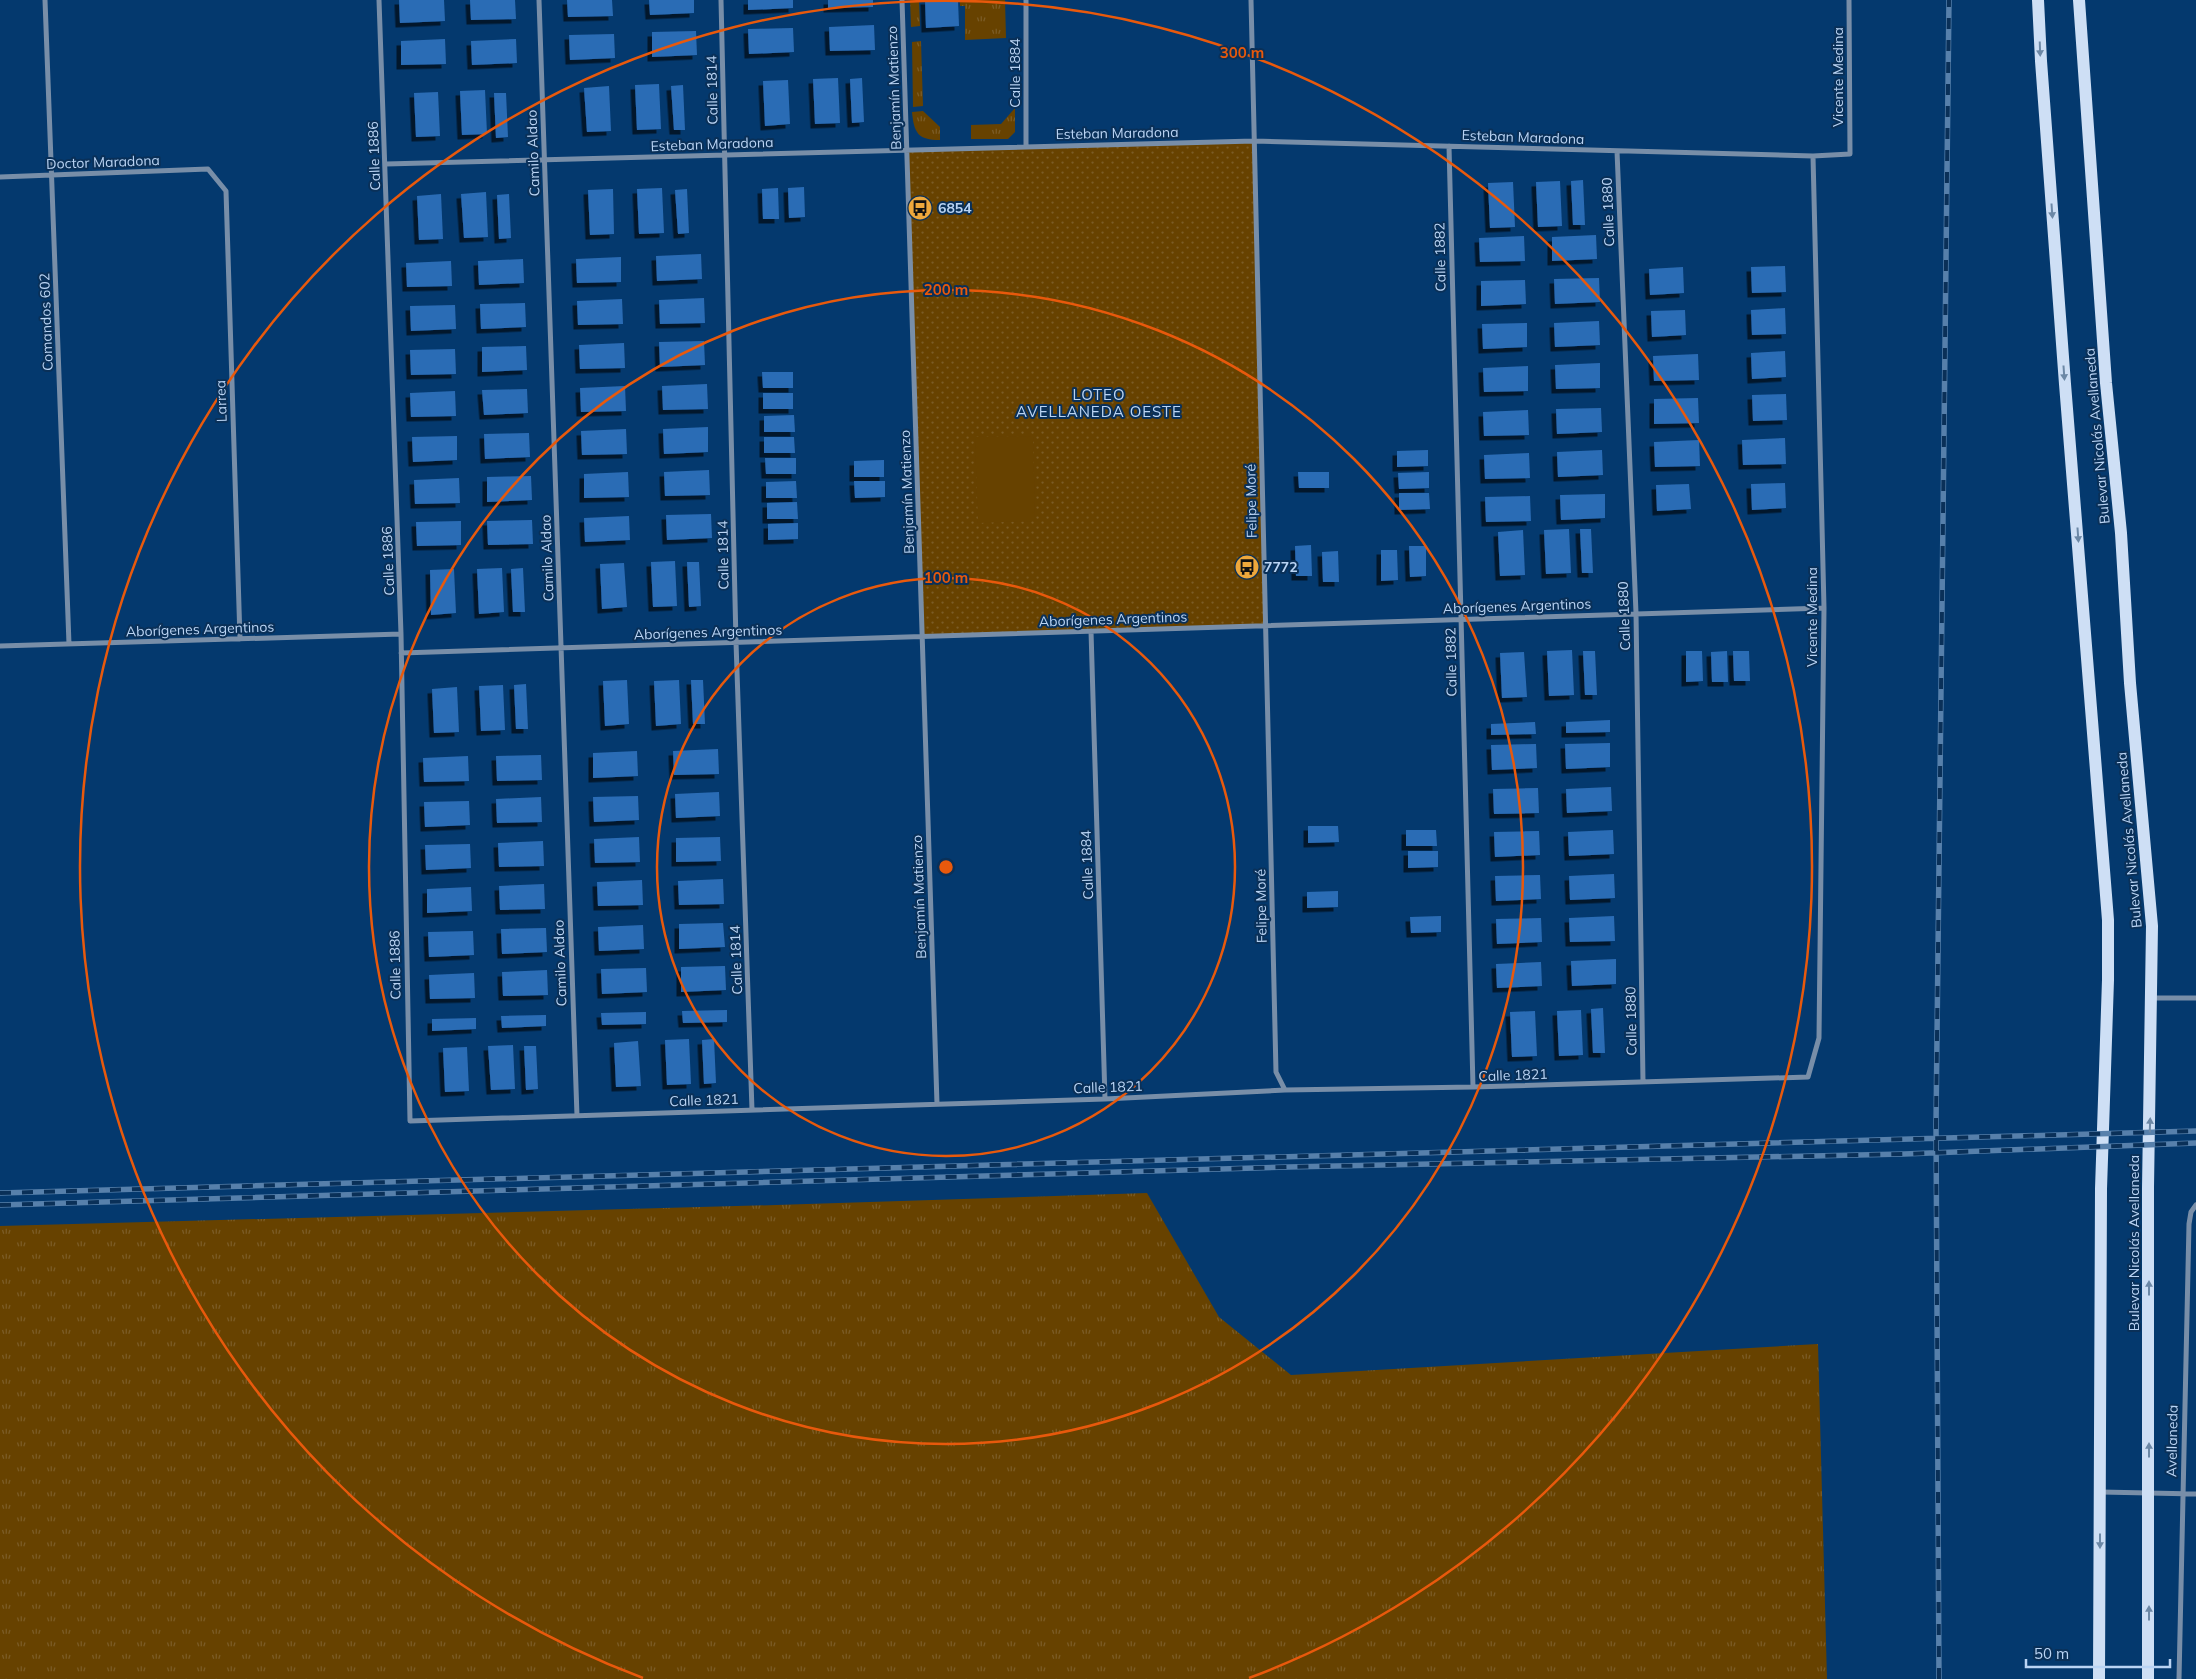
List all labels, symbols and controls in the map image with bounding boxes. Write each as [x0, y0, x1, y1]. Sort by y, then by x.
street label: Benjamín Matienzo [883, 26, 905, 150]
street label: Vicente Medina [1829, 27, 1847, 127]
street label: Calle 1884 [1006, 38, 1024, 108]
one-way arrow [2037, 41, 2045, 57]
text: 300 m [1220, 43, 1264, 62]
street label: Calle 1814 [702, 55, 722, 125]
street label: Camilo Aldao [522, 109, 544, 197]
street label: Calle 1886 [364, 121, 384, 191]
street label: Esteban Maradona [1055, 123, 1179, 143]
street label: Esteban Maradona [1461, 126, 1585, 148]
street label: Esteban Maradona [650, 133, 774, 155]
street label: Doctor Maradona [46, 151, 160, 173]
street label: Calle 1880 [1598, 177, 1618, 247]
bus stop icon: 6854 [907, 195, 933, 221]
place label: 6854 [938, 199, 972, 217]
one-way arrow [2048, 203, 2056, 219]
street label: Calle 1882 [1430, 222, 1450, 292]
street label: Comandos 602 [35, 273, 57, 371]
text: 200 m [924, 280, 968, 299]
street label: Bulevar Nicolás Avellaneda [2080, 347, 2114, 525]
one-way arrow [2060, 365, 2068, 381]
street label: Larrea [211, 380, 231, 422]
district label: LOTEO AVELLANEDA OESTE [1016, 385, 1182, 421]
street label: Benjamín Matienzo [896, 430, 918, 554]
street label: Felipe Moré [1241, 464, 1261, 538]
street label: Camilo Aldao [536, 514, 558, 602]
street label: Calle 1814 [713, 520, 733, 590]
street label: Calle 1886 [378, 526, 398, 596]
one-way arrow [2074, 527, 2082, 543]
bus stop icon: 7772 [1234, 554, 1260, 580]
place label: 7772 [1264, 558, 1298, 576]
street label: Vicente Medina [1803, 567, 1821, 667]
text: 100 m [924, 568, 968, 587]
street label: Calle 1880 [1614, 581, 1634, 651]
street label: Aborígenes Argentinos [1442, 594, 1592, 618]
street label: Aborígenes Argentinos [1038, 607, 1188, 631]
street label: Aborígenes Argentinos [125, 617, 275, 641]
street label: Aborígenes Argentinos [633, 620, 783, 644]
street label: Calle 1882 [1441, 627, 1461, 697]
street label: Bulevar Nicolás Avellaneda [2112, 751, 2146, 929]
street label: Calle 1884 [1077, 829, 1097, 900]
street label: Benjamín Matienzo [908, 835, 930, 959]
centre of rings [937, 858, 955, 876]
street label: Felipe Moré [1251, 869, 1271, 943]
street label: Camilo Aldao [549, 919, 571, 1007]
street label: Calle 1814 [726, 924, 746, 995]
street label: Calle 1886 [385, 930, 405, 1000]
street label: Calle 1880 [1621, 986, 1641, 1056]
street label: Calle 1821 [1478, 1065, 1548, 1085]
street label: Calle 1821 [1073, 1077, 1143, 1097]
street label: Calle 1821 [669, 1090, 739, 1110]
one-way arrow [2146, 1117, 2154, 1133]
street label: Bulevar Nicolás Avellaneda [2125, 1155, 2143, 1331]
one-way arrow [2145, 1280, 2153, 1296]
street label: Avellaneda [2162, 1405, 2182, 1477]
one-way arrow [2145, 1442, 2153, 1458]
one-way arrow [2096, 1533, 2104, 1549]
one-way arrow [2145, 1605, 2153, 1621]
scale bar [2026, 1636, 2170, 1668]
text: 50 m [2034, 1644, 2069, 1663]

